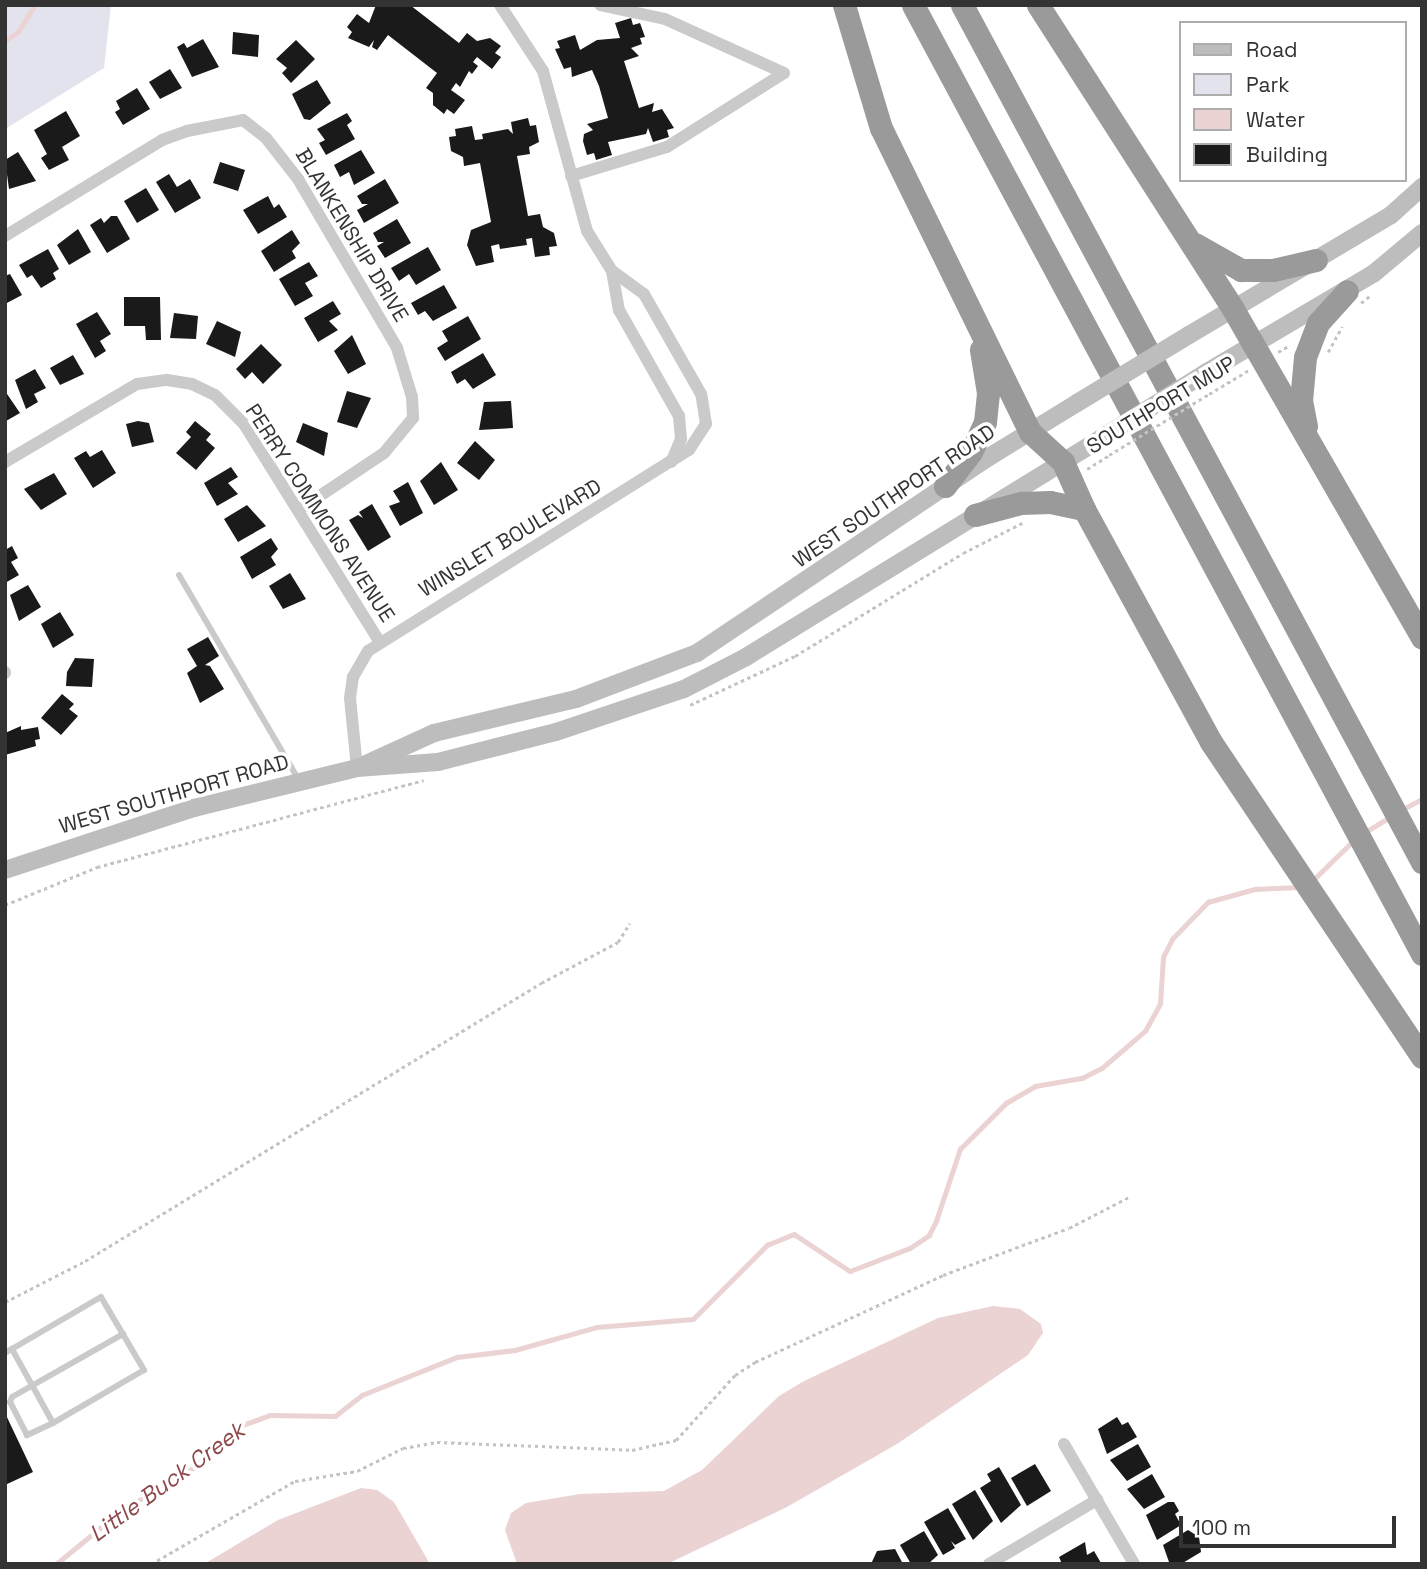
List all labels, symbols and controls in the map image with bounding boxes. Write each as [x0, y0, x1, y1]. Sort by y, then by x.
legend [1178, 21, 1406, 182]
text: Road [1246, 36, 1298, 63]
text: Park [1246, 71, 1290, 98]
text: Water [1246, 106, 1305, 133]
text: Building [1246, 141, 1328, 168]
street label: BLANKENSHIP DRIVE [290, 144, 414, 326]
street label: SOUTHPORT MUP [1082, 351, 1240, 459]
street label: PERRY COMMONS AVENUE [240, 399, 400, 627]
street label: WEST SOUTHPORT ROAD [788, 419, 1000, 573]
street label: WINSLET BOULEVARD [414, 473, 606, 603]
street label: WEST SOUTHPORT ROAD [56, 749, 292, 839]
water label: Little Buck Creek [84, 1416, 250, 1548]
scale bar [1182, 1502, 1399, 1546]
text: 100 m [1192, 1514, 1251, 1541]

